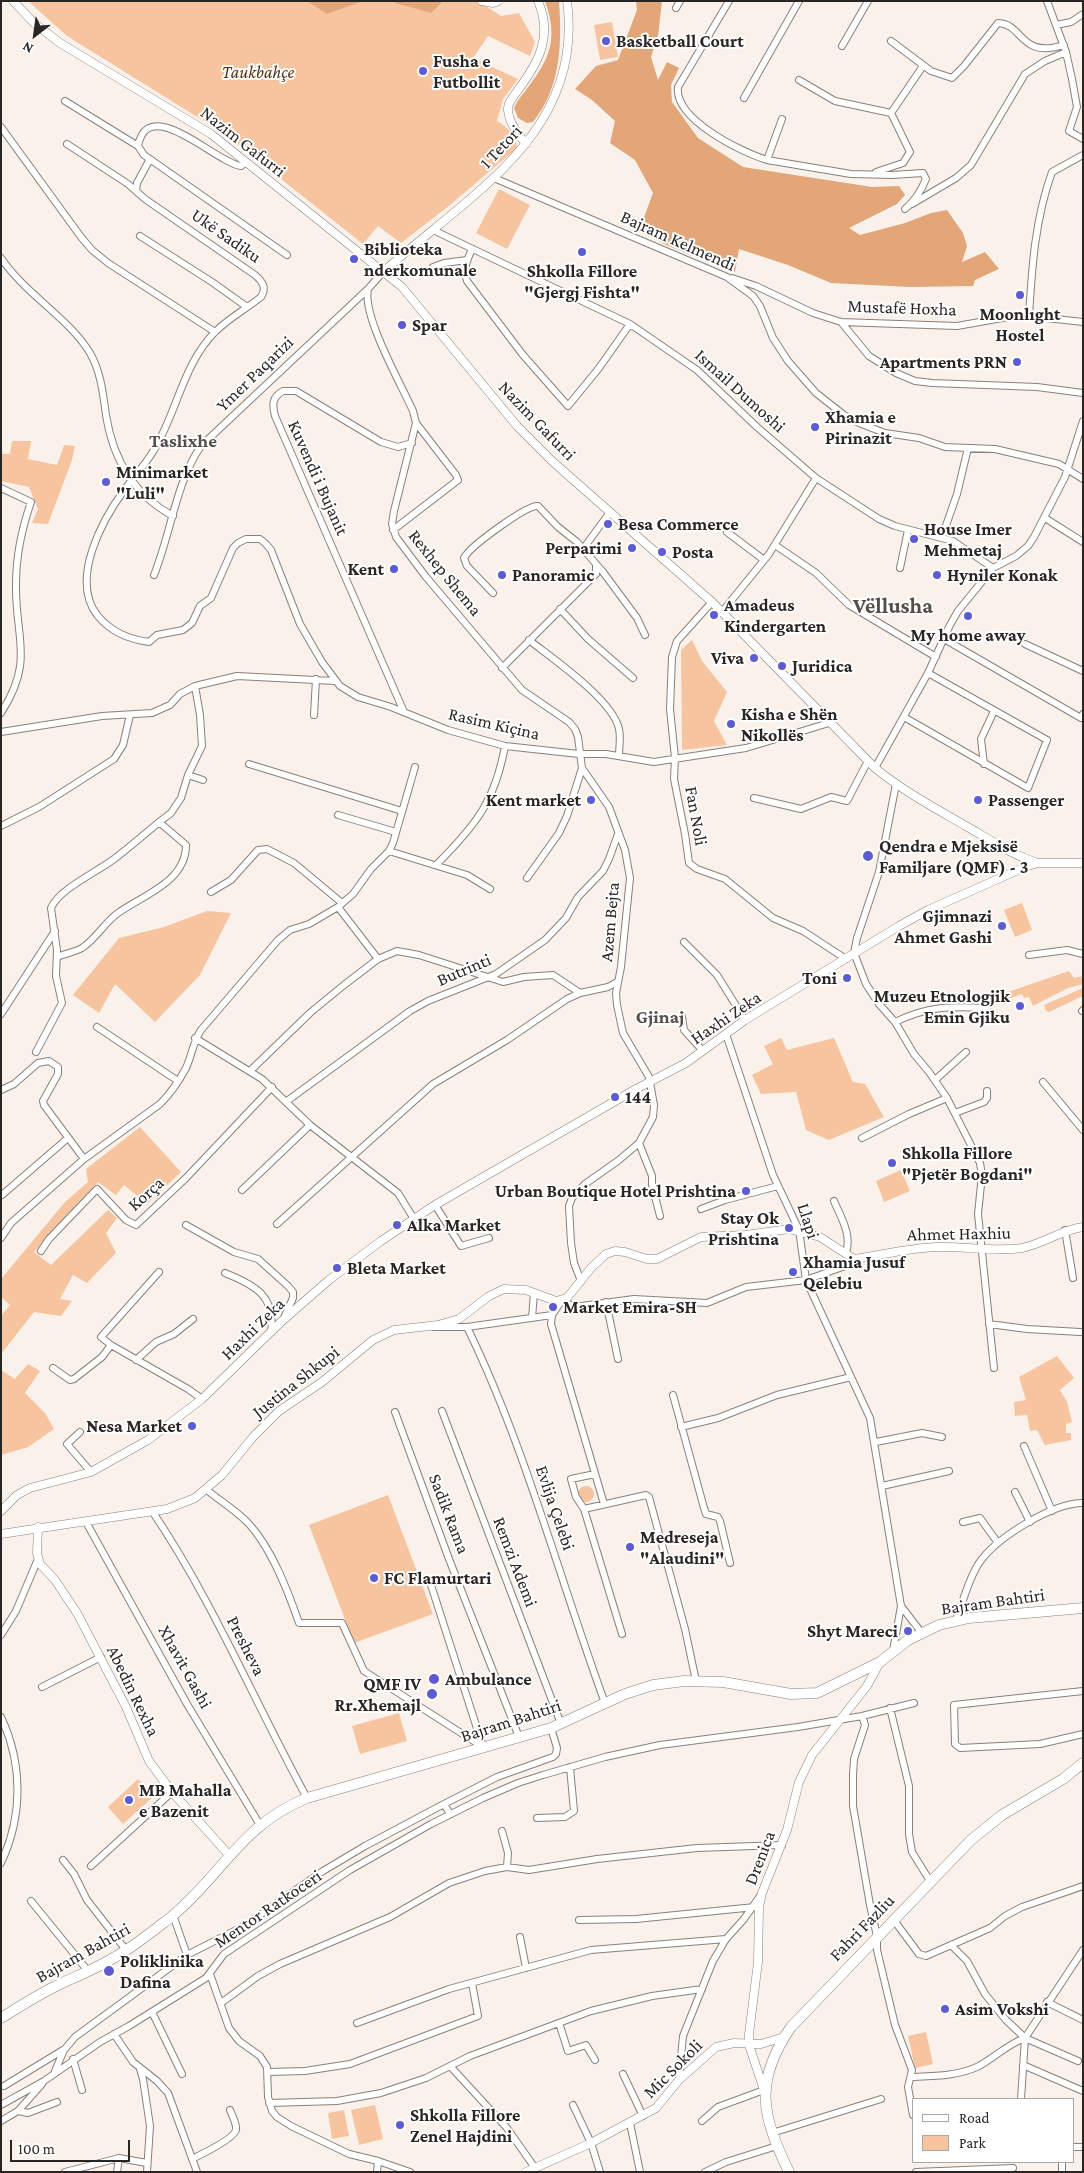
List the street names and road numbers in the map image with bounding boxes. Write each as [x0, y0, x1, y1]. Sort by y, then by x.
street label: Nazim Gafurri [196, 102, 290, 182]
street label: 1 Tetori [475, 121, 527, 173]
street label: Ukë Sadiku [187, 204, 265, 268]
street label: Bajram Kelmendi [617, 206, 739, 276]
street label: Mustafë Hoxha [847, 295, 957, 321]
street label: Ymer Paqarizi [212, 332, 298, 416]
street label: Ismail Dumoshi [690, 345, 790, 437]
street label: Nazim Gafurri [494, 377, 580, 465]
street label: Kuvendi i Bujanit [283, 417, 353, 539]
street label: Rexhep Shema [404, 525, 486, 621]
street label: Rasim Kiçina [446, 703, 542, 745]
street label: Fan Noli [680, 785, 712, 847]
street label: Azem Bejta [596, 881, 624, 963]
street label: Butrinti [434, 949, 494, 991]
street label: Haxhi Zeka [687, 987, 765, 1049]
street label: Korça [124, 1172, 168, 1216]
street label: Llapi [792, 1200, 824, 1242]
street label: Ahmet Haxhiu [907, 1222, 1011, 1246]
street label: Haxhi Zeka [217, 1293, 289, 1365]
street label: Justina Shkupi [248, 1341, 344, 1423]
street label: Evlija Çelebi [530, 1463, 580, 1553]
street label: Sadik Rama [424, 1471, 474, 1557]
street label: Remzi Ademi [488, 1514, 542, 1610]
street label: Bajram Bahtiri [940, 1584, 1046, 1620]
street label: Presheva [222, 1613, 270, 1679]
street label: Xhavit Gashi [153, 1622, 217, 1712]
street label: Abedin Rexha [102, 1642, 164, 1740]
street label: Bajram Bahtiri [458, 1695, 564, 1747]
street label: Drenica [740, 1828, 780, 1888]
street label: Mentor Ratkoceri [210, 1865, 326, 1953]
street label: Fahri Fazliu [825, 1890, 899, 1966]
street label: Bajram Bahtiri [32, 1918, 134, 1988]
street label: Mic Sokoli [639, 2035, 707, 2103]

